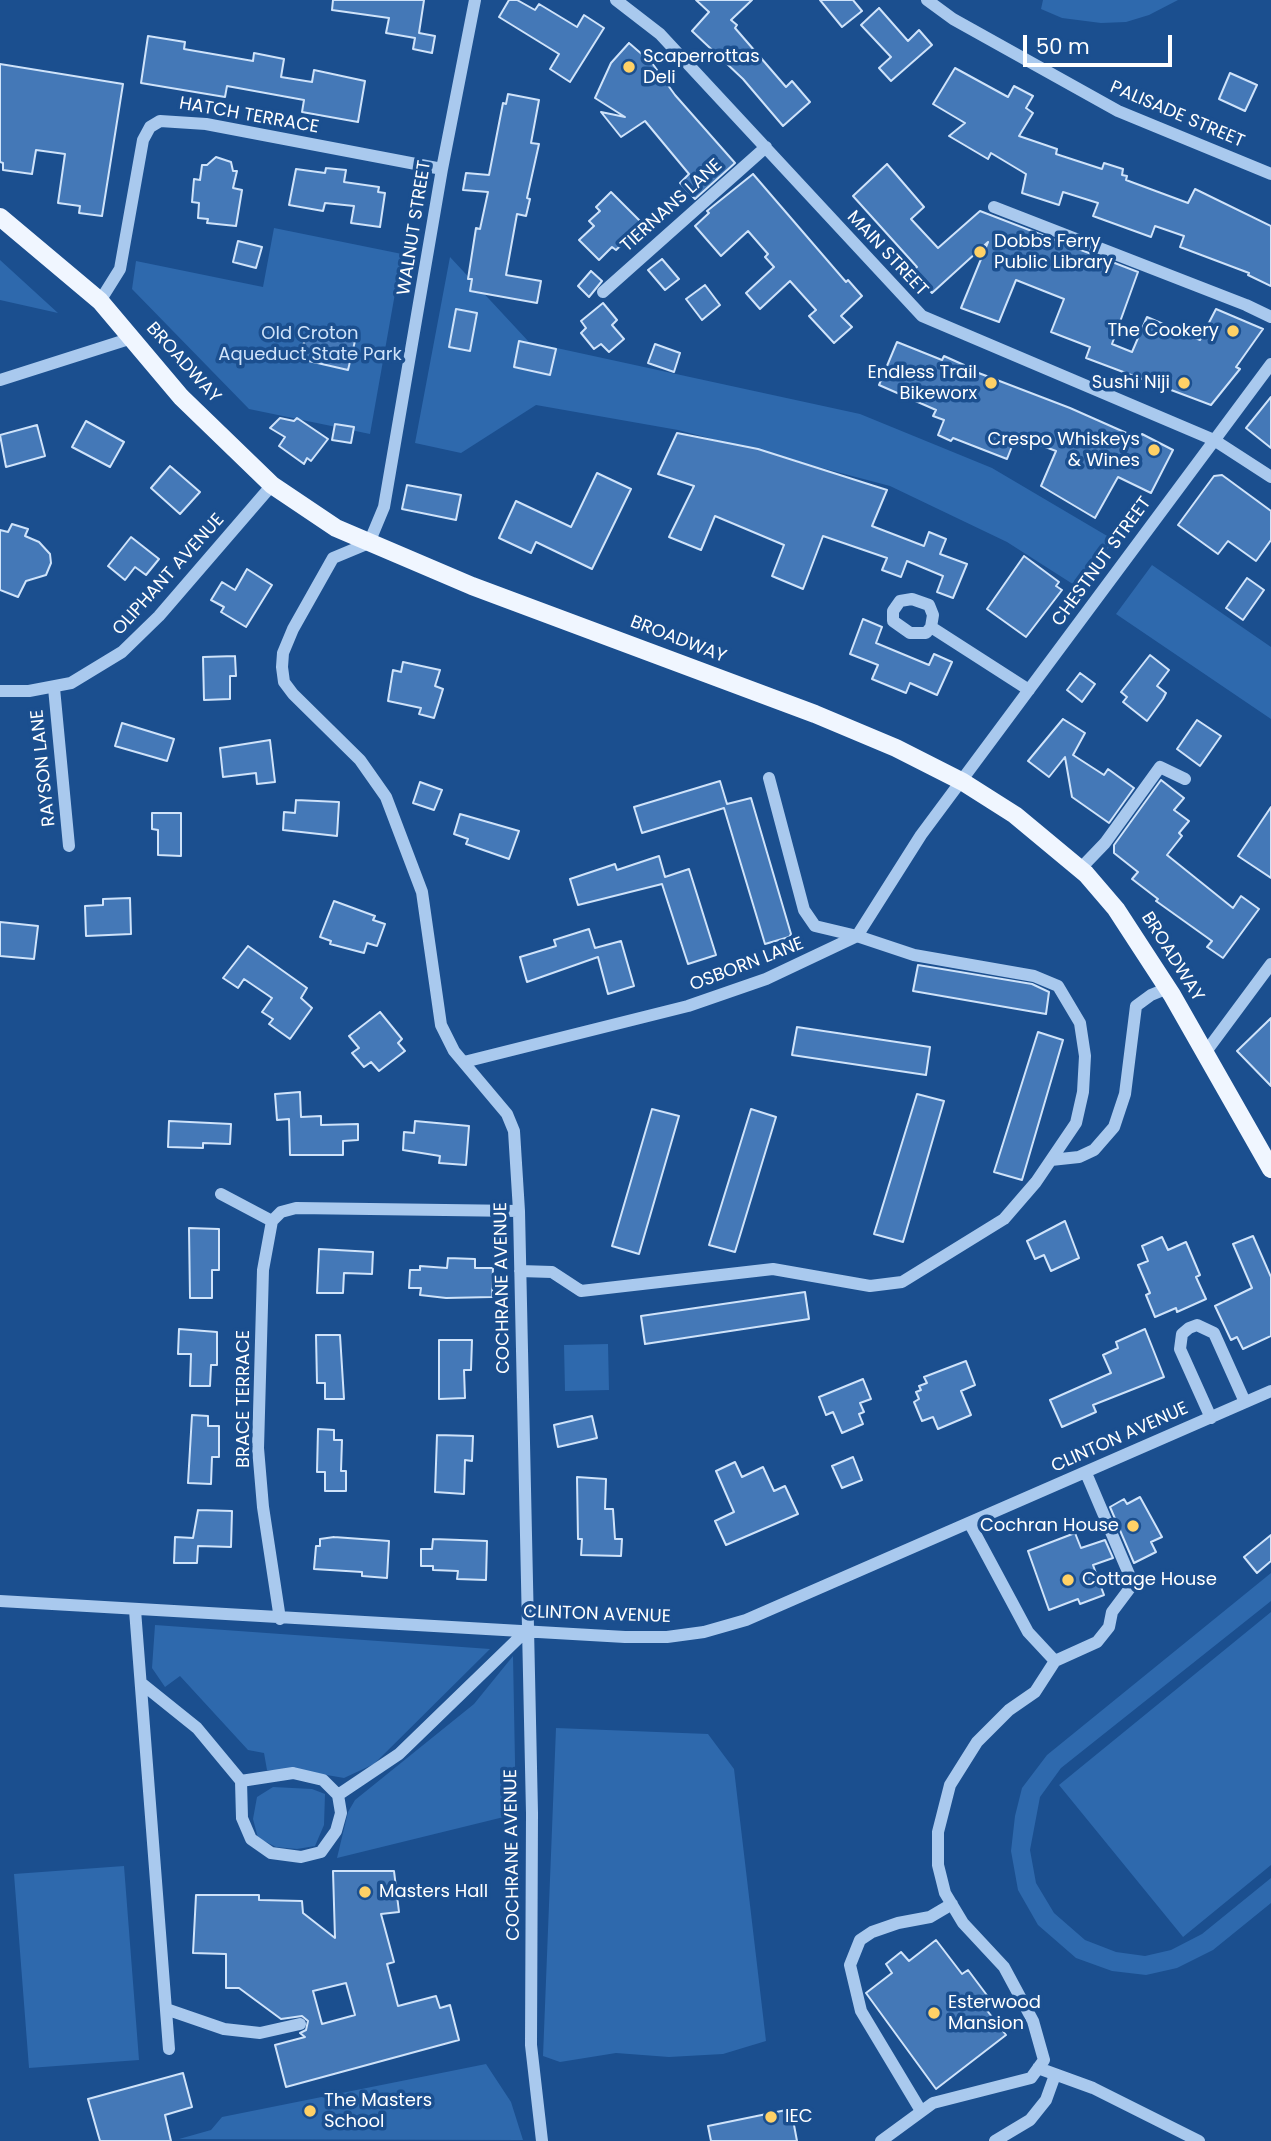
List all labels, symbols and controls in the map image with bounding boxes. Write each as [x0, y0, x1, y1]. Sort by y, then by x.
scale bar [1026, 21, 1175, 65]
text: 50 m [1036, 32, 1090, 61]
place label: Scaperrottas Deli [643, 46, 760, 88]
marker: Scaperrottas Deli [621, 59, 637, 75]
street label: PALISADE STREET [1107, 77, 1247, 153]
street label: HATCH TERRACE [177, 93, 321, 139]
street label: TIERNANS LANE [617, 155, 727, 257]
street label: WALNUT STREET [394, 159, 436, 297]
street label: MAIN STREET [842, 207, 932, 301]
place label: Dobbs Ferry Public Library [994, 231, 1113, 274]
marker: Dobbs Ferry Public Library [972, 244, 988, 260]
street label: BROADWAY [141, 318, 225, 408]
place label: The Cookery [1108, 320, 1219, 342]
park label: Old Croton Aqueduct State Park [218, 323, 402, 366]
marker: The Cookery [1225, 323, 1241, 339]
place label: Endless Trail Bikeworx [867, 362, 977, 404]
place label: Sushi Niji [1092, 372, 1170, 394]
marker: Endless Trail Bikeworx [983, 375, 999, 391]
marker: Sushi Niji [1176, 375, 1192, 391]
place label: Crespo Whiskeys & Wines [987, 429, 1140, 472]
marker: Crespo Whiskeys & Wines [1146, 442, 1162, 458]
street label: CHESTNUT STREET [1048, 493, 1156, 631]
street label: OLIPHANT AVENUE [109, 510, 229, 640]
street label: BROADWAY [627, 612, 729, 668]
street label: RAYSON LANE [27, 708, 61, 828]
street label: BROADWAY [1136, 908, 1208, 1006]
street label: OSBORN LANE [687, 933, 807, 997]
street label: COCHRANE AVENUE [491, 1202, 515, 1374]
street label: BRACE TERRACE [233, 1330, 255, 1468]
street label: CLINTON AVENUE [1048, 1398, 1192, 1478]
place label: Cochran House [980, 1515, 1119, 1537]
marker: Cochran House [1125, 1518, 1141, 1534]
place label: Cottage House [1082, 1569, 1217, 1591]
marker: Cottage House [1060, 1572, 1076, 1588]
street label: CLINTON AVENUE [523, 1602, 671, 1628]
street label: COCHRANE AVENUE [501, 1769, 525, 1941]
place label: Masters Hall [379, 1881, 488, 1903]
marker: Masters Hall [357, 1884, 373, 1900]
place label: Esterwood Mansion [948, 1992, 1041, 2035]
marker: Esterwood Mansion [926, 2005, 942, 2021]
place label: The Masters School [324, 2090, 432, 2132]
marker: The Masters School [302, 2103, 318, 2119]
place label: IEC [785, 2106, 813, 2128]
marker: IEC [763, 2109, 779, 2125]

